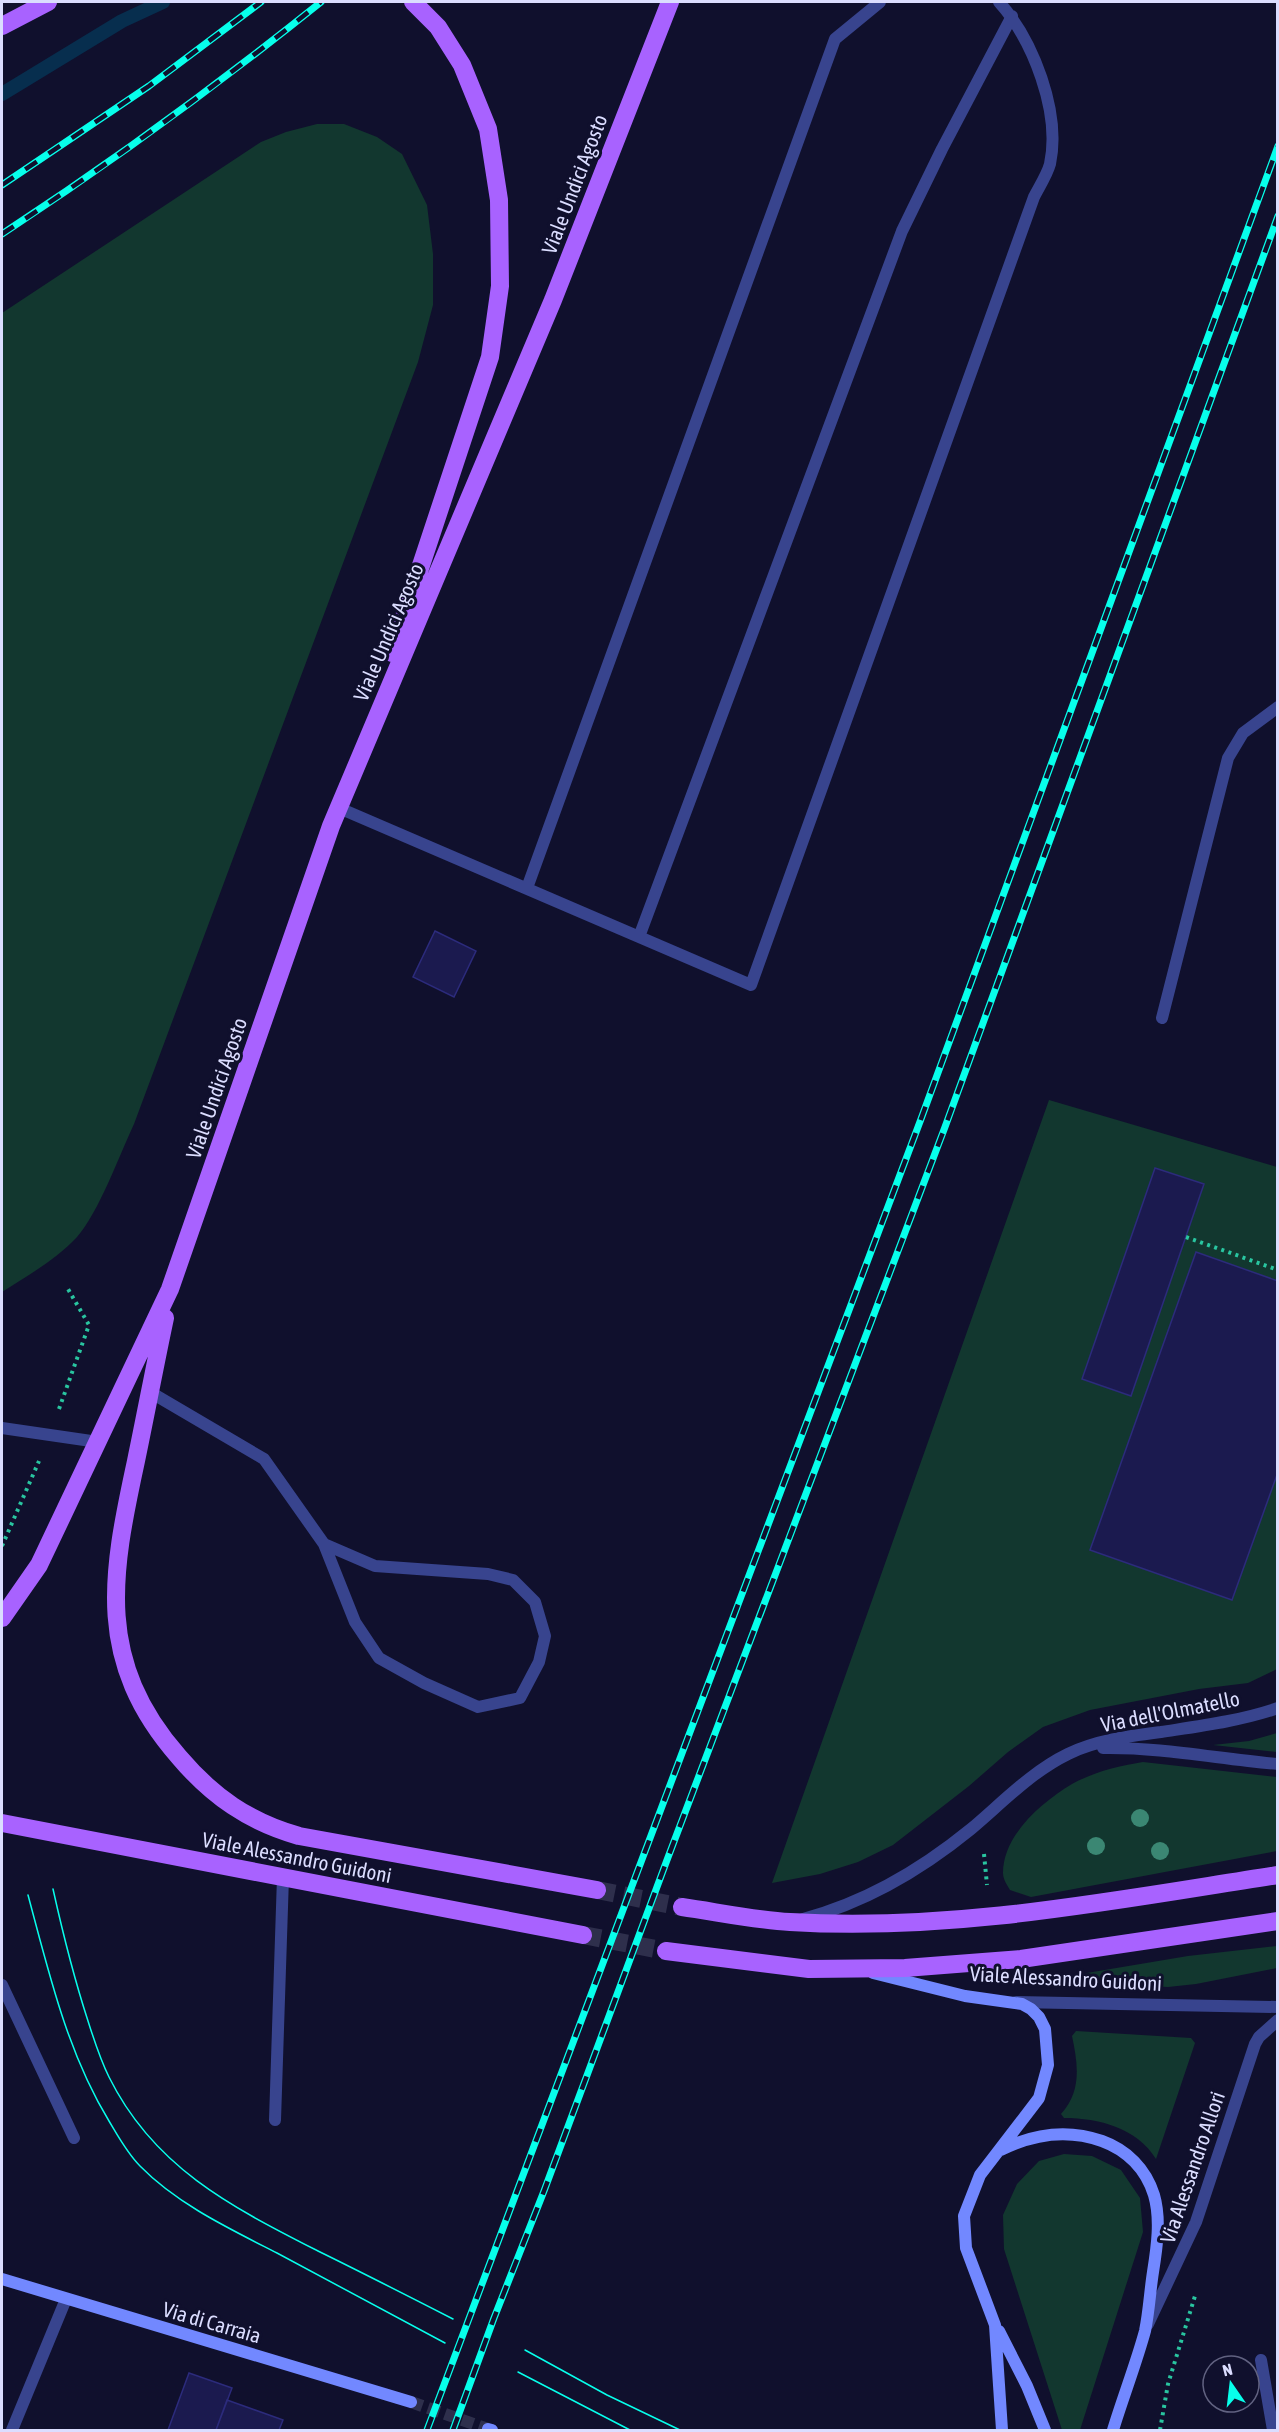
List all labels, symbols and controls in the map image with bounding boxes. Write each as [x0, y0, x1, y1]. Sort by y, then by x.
street label: Viale Undici Agosto [536, 111, 612, 257]
street label: Viale Undici Agosto [348, 559, 428, 705]
street label: Viale Undici Agosto [181, 1014, 251, 1162]
street label: Via dell'Olmatello [1099, 1686, 1241, 1736]
street label: Viale Alessandro Guidoni [200, 1827, 394, 1887]
street label: Viale Alessandro Guidoni [969, 1961, 1163, 1995]
street label: Via Alessandro Allori [1155, 2088, 1229, 2246]
street label: Via di Carraia [160, 2297, 264, 2347]
north arrow [1201, 2354, 1261, 2414]
text: N [1221, 2360, 1234, 2379]

